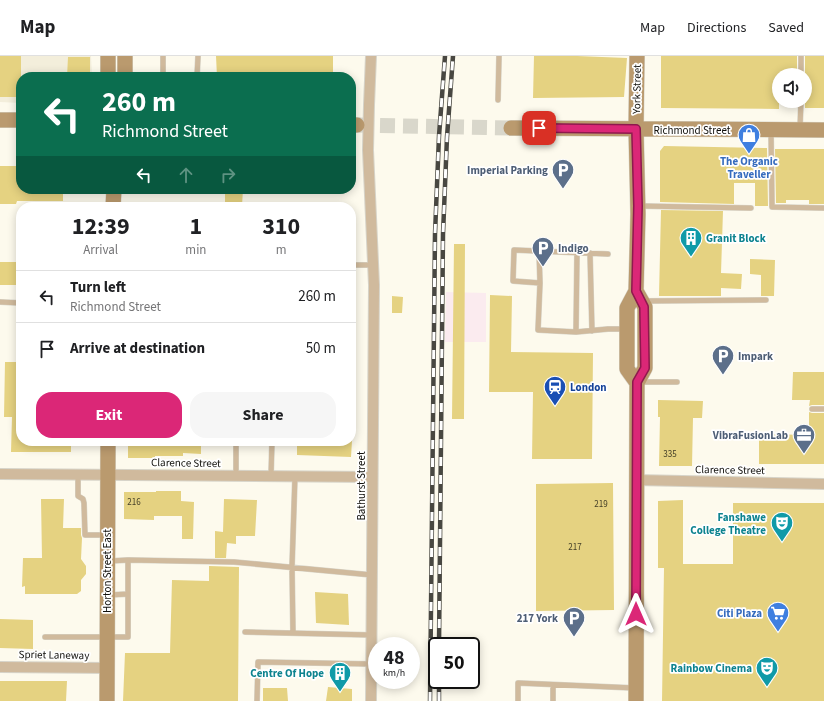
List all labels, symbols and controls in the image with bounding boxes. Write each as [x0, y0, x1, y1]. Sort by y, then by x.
text: Map [20, 14, 55, 41]
text: Map [640, 18, 665, 38]
text: Directions [687, 18, 746, 38]
text: Saved [768, 18, 804, 38]
street label: York Street [629, 64, 645, 115]
map controls [772, 68, 812, 108]
button: sound [772, 68, 812, 108]
text: 260 m [102, 82, 176, 122]
icon: left [36, 88, 88, 140]
pin [522, 111, 556, 145]
icon: arrive [528, 117, 550, 139]
text: Richmond Street [102, 119, 228, 144]
shop icon: The Organic Traveller [736, 122, 762, 155]
street label: Richmond Street [654, 123, 731, 138]
place label: The Organic Traveller [720, 154, 778, 182]
parking icon: Imperial Parking [550, 157, 576, 190]
place label: Imperial Parking [467, 163, 548, 178]
icon: left [133, 164, 155, 186]
icon: ahead [175, 164, 197, 186]
icon: right [217, 164, 239, 186]
text: 12:39 [72, 209, 130, 244]
text: 1 [190, 209, 202, 244]
text: 310 [262, 209, 300, 244]
building icon: Granit Block [678, 225, 704, 258]
place label: Granit Block [706, 231, 766, 246]
parking icon: Indigo [530, 235, 556, 268]
text: Arrival [83, 241, 118, 259]
text: min [185, 241, 206, 259]
text: m [276, 241, 287, 259]
place label: Indigo [558, 241, 589, 256]
text: Turn left [70, 277, 126, 298]
icon: left [36, 286, 58, 308]
text: 260 m [298, 286, 336, 307]
text: Richmond Street [70, 298, 161, 316]
icon: arrive [36, 338, 58, 360]
text: Arrive at destination [70, 338, 205, 359]
text: 50 m [306, 338, 336, 359]
parking icon: Impark [710, 343, 736, 376]
place label: Impark [738, 349, 773, 364]
station icon: London [542, 374, 568, 407]
place label: London [570, 380, 607, 395]
button: Exit [36, 392, 182, 438]
button: Share [190, 392, 336, 438]
office icon: VibraFusionLab [791, 422, 817, 455]
place label: VibraFusionLab [712, 428, 788, 443]
house number: 335 [663, 448, 677, 461]
street label: Bathurst Street [354, 451, 369, 521]
street label: Clarence Street [151, 455, 221, 471]
street label: Clarence Street [695, 462, 765, 478]
house number: 216 [127, 496, 141, 509]
house number: 219 [594, 498, 608, 511]
place label: Fanshawe College Theatre [690, 510, 766, 538]
theatre icon: Fanshawe College Theatre [769, 510, 795, 543]
street label: Horton Street East [100, 529, 115, 613]
house number: 217 [568, 541, 582, 554]
position arrow [615, 593, 657, 635]
supermarket icon: Citi Plaza [765, 600, 791, 633]
parking icon: 217 York [561, 605, 587, 638]
place label: Citi Plaza [717, 606, 762, 621]
place label: 217 York [517, 611, 558, 626]
speed limit sign: 50 [428, 637, 480, 689]
text: 48 [383, 644, 405, 672]
street label: Spriet Laneway [19, 647, 89, 663]
theatre icon: Rainbow Cinema [754, 655, 780, 688]
building icon: Centre Of Hope [327, 660, 353, 693]
place label: Rainbow Cinema [671, 661, 752, 676]
place label: Centre Of Hope [250, 666, 324, 681]
text: km/h [383, 666, 405, 680]

